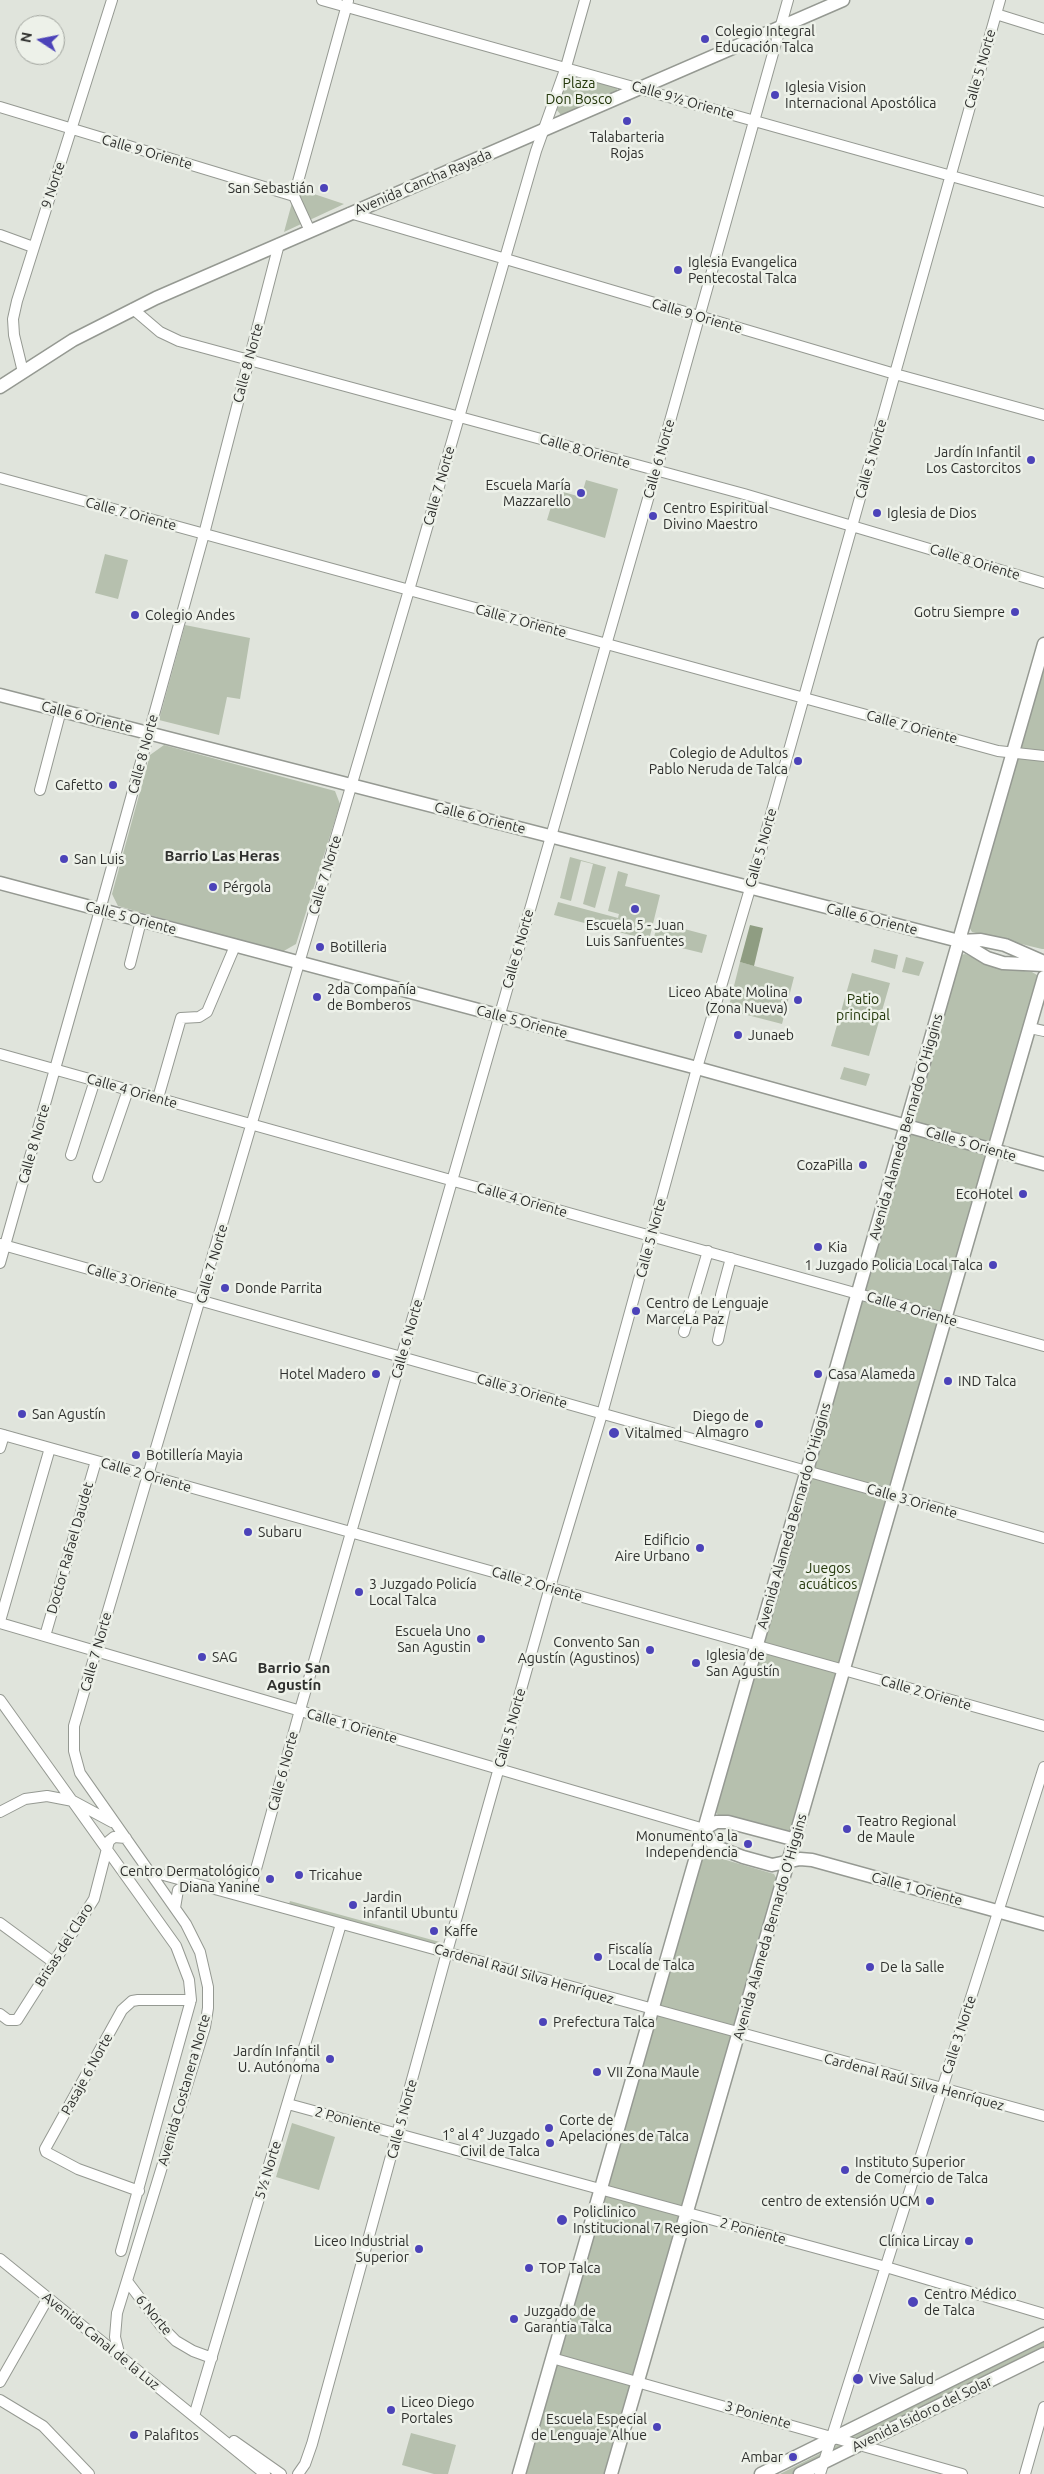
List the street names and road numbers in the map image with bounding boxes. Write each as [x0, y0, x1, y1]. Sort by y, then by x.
street label: Calle 5 Norte [961, 27, 999, 111]
street label: Calle 9½ Oriente [630, 77, 736, 123]
street label: Calle 9 Oriente [100, 131, 194, 173]
street label: Avenida Cancha Rayada [352, 145, 494, 219]
street label: 9 Norte [38, 160, 68, 210]
street label: Calle 9 Oriente [650, 295, 744, 337]
street label: Calle 8 Norte [229, 321, 267, 405]
street label: Calle 6 Norte [640, 417, 678, 501]
street label: Calle 5 Norte [852, 417, 890, 501]
street label: Calle 8 Oriente [538, 430, 632, 472]
street label: Calle 7 Norte [420, 444, 458, 528]
street label: Calle 7 Oriente [84, 494, 178, 534]
street label: Calle 8 Oriente [928, 540, 1022, 584]
street label: Calle 7 Oriente [474, 601, 568, 641]
street label: Calle 6 Oriente [40, 698, 134, 736]
street label: Calle 7 Oriente [865, 707, 959, 747]
street label: Calle 8 Norte [124, 712, 162, 796]
street label: Calle 6 Oriente [433, 799, 527, 837]
street label: Calle 5 Norte [742, 806, 780, 890]
street label: Calle 7 Norte [305, 833, 345, 917]
street label: Calle 5 Oriente [84, 898, 178, 938]
street label: Calle 6 Oriente [825, 900, 919, 938]
street label: Calle 6 Norte [499, 907, 537, 991]
street label: Calle 5 Oriente [475, 1002, 569, 1042]
street label: Avenida Alameda Bernardo O'Higgins [866, 1012, 946, 1242]
street label: Calle 4 Oriente [85, 1070, 179, 1112]
street label: Calle 8 Norte [15, 1102, 53, 1186]
street label: Calle 5 Oriente [924, 1123, 1018, 1165]
street label: Calle 4 Oriente [475, 1179, 569, 1221]
street label: Calle 5 Norte [632, 1196, 670, 1280]
street label: Calle 7 Norte [193, 1222, 231, 1306]
street label: Calle 3 Oriente [85, 1260, 179, 1302]
street label: Calle 4 Oriente [865, 1288, 959, 1330]
street label: Calle 6 Norte [388, 1297, 426, 1381]
street label: Calle 3 Oriente [475, 1370, 569, 1412]
street label: Avenida Alameda Bernardo O'Higgins [754, 1401, 834, 1631]
street label: Calle 2 Oriente [99, 1454, 193, 1496]
street label: Doctor Rafael Daudet [43, 1480, 97, 1616]
street label: Calle 3 Oriente [865, 1480, 959, 1522]
street label: Calle 2 Oriente [490, 1563, 584, 1605]
street label: Calle 7 Norte [77, 1610, 115, 1694]
street label: Calle 2 Oriente [879, 1672, 973, 1714]
street label: Calle 5 Norte [491, 1686, 529, 1770]
street label: Calle 1 Oriente [305, 1705, 399, 1747]
street label: Calle 6 Norte [264, 1729, 302, 1813]
street label: Avenida Alameda Bernardo O'Higgins [730, 1812, 810, 2042]
street label: Calle 1 Oriente [870, 1869, 964, 1909]
street label: Brisas del Claro [31, 1900, 97, 1990]
street label: Cardenal Raúl Silva Henríquez [432, 1940, 616, 2008]
street label: Calle 3 Norte [938, 1993, 980, 2077]
street label: Avenida Costanera Norte [154, 2012, 214, 2168]
street label: Pasaje 6 Norte [58, 2030, 116, 2118]
street label: Cardenal Raúl Silva Henríquez [822, 2050, 1006, 2114]
street label: Calle 5 Norte [383, 2077, 421, 2161]
street label: 2 Poniente [313, 2103, 383, 2137]
street label: 5½ Norte [251, 2139, 285, 2201]
street label: 2 Poniente [718, 2214, 788, 2248]
street label: Avenida Canal de la Luz [39, 2289, 163, 2393]
street label: 6 Norte [132, 2291, 176, 2339]
street label: Avenida Isidoro del Solar [849, 2373, 995, 2455]
street label: 3 Poniente [723, 2398, 793, 2432]

